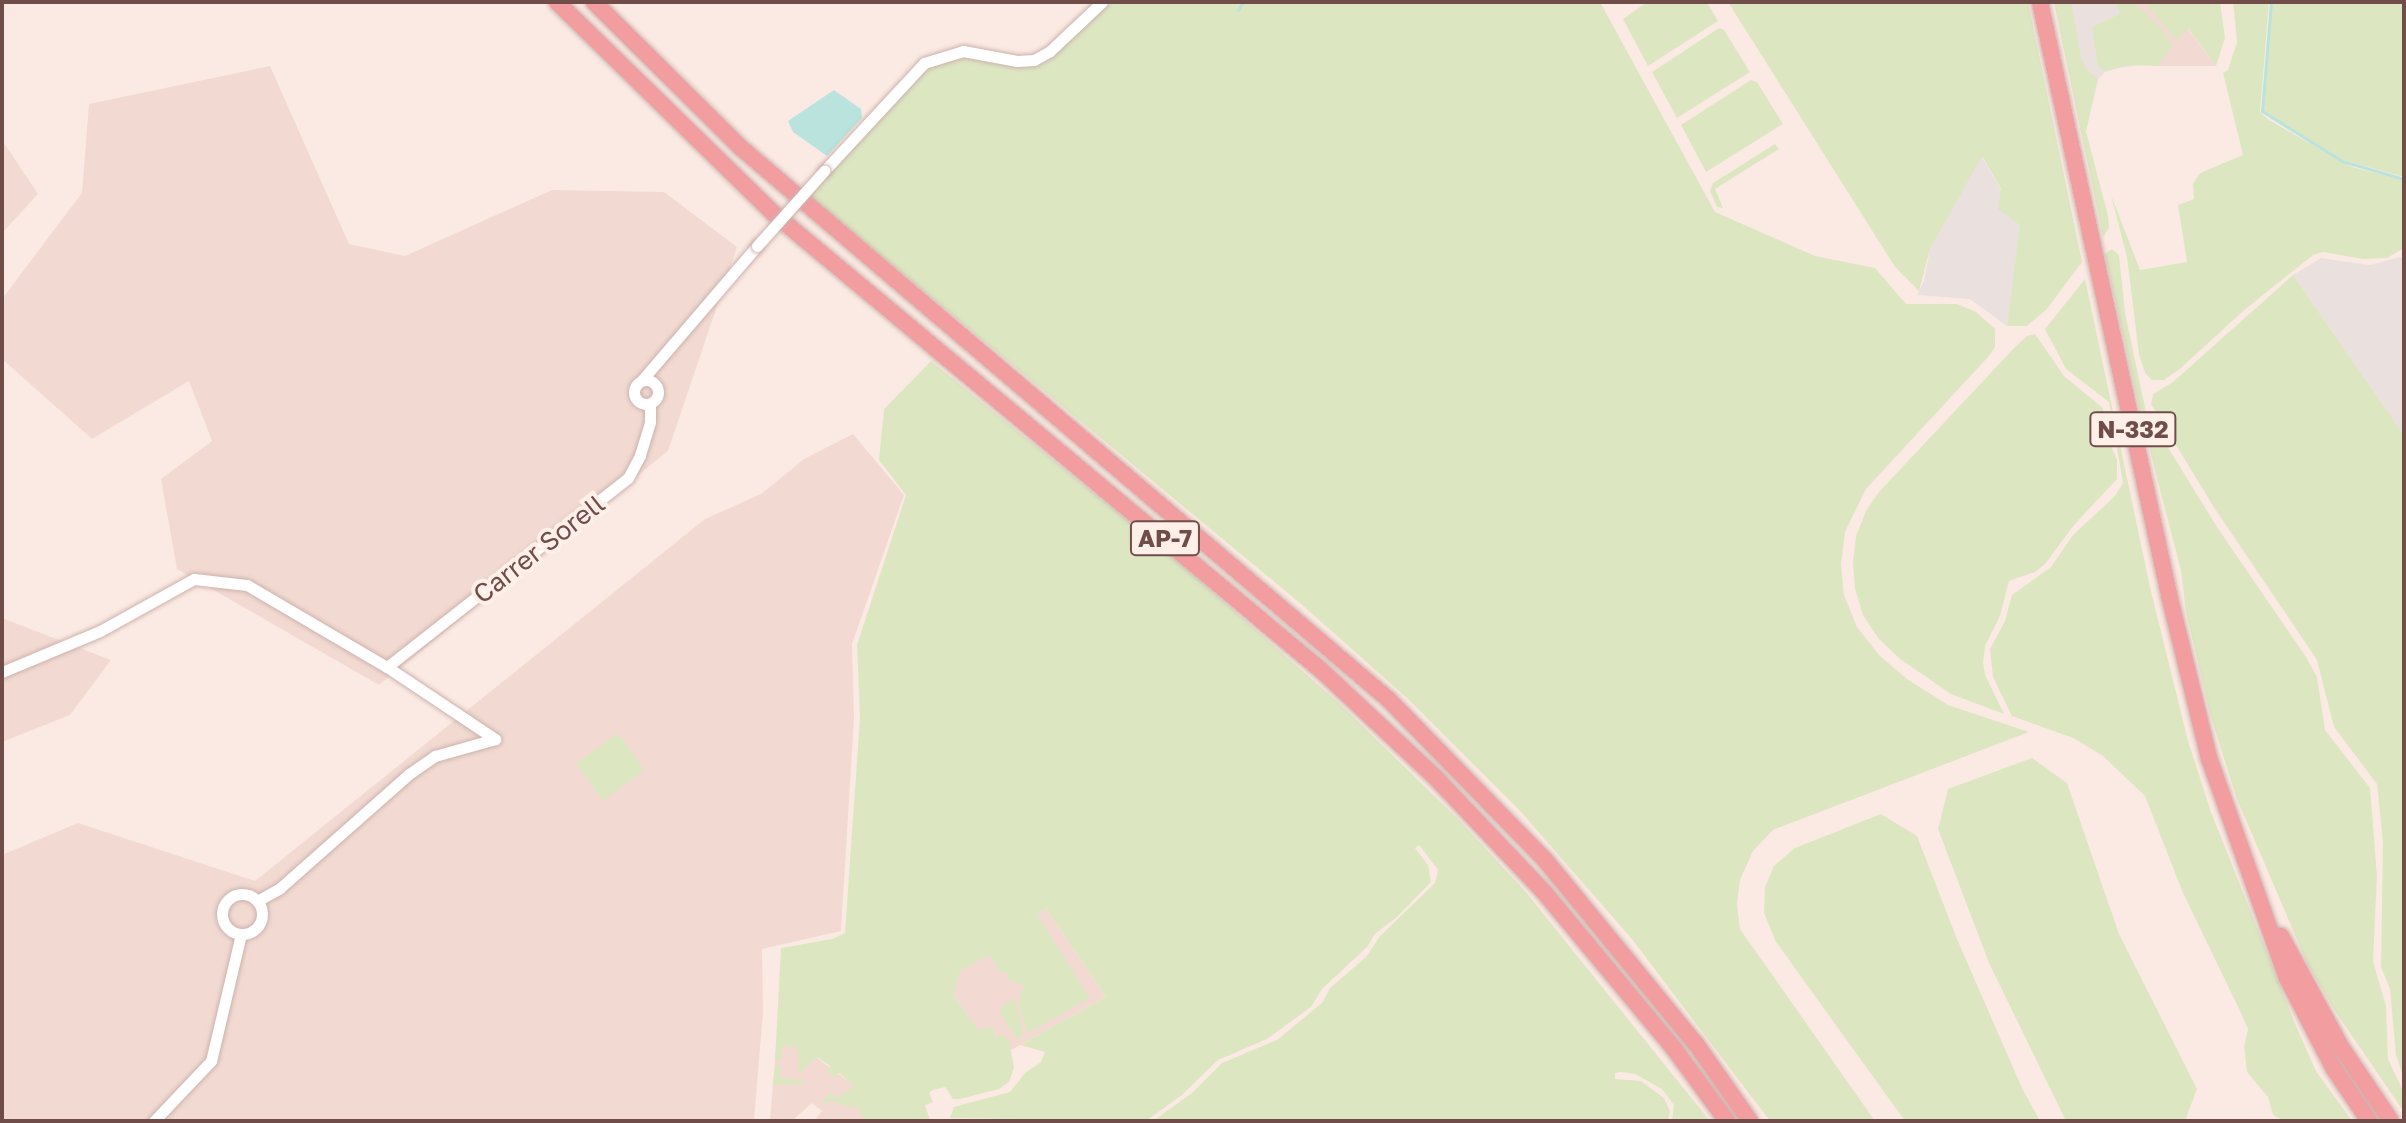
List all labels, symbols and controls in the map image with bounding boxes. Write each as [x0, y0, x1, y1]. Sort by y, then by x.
road number: N-332 [2089, 409, 2177, 449]
street label: Carrer Sorell [467, 488, 611, 610]
road number: AP-7 [1129, 518, 1201, 558]

